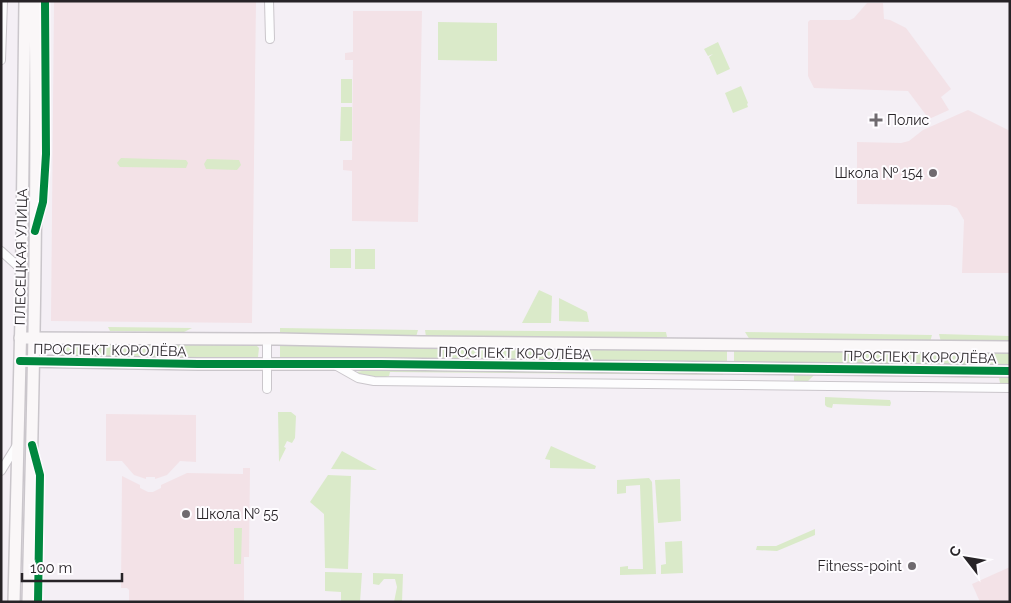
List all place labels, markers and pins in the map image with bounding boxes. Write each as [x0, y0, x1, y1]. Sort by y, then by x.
place label: Полис [887, 112, 930, 128]
marker: Полис [869, 113, 883, 127]
place label: Школа № 154 [835, 165, 923, 181]
marker: Школа № 154 [927, 167, 939, 179]
place label: Школа № 55 [196, 506, 279, 522]
marker: Школа № 55 [180, 508, 192, 520]
place label: Fitness-point [817, 558, 902, 574]
marker: Fitness-point [906, 560, 918, 572]

